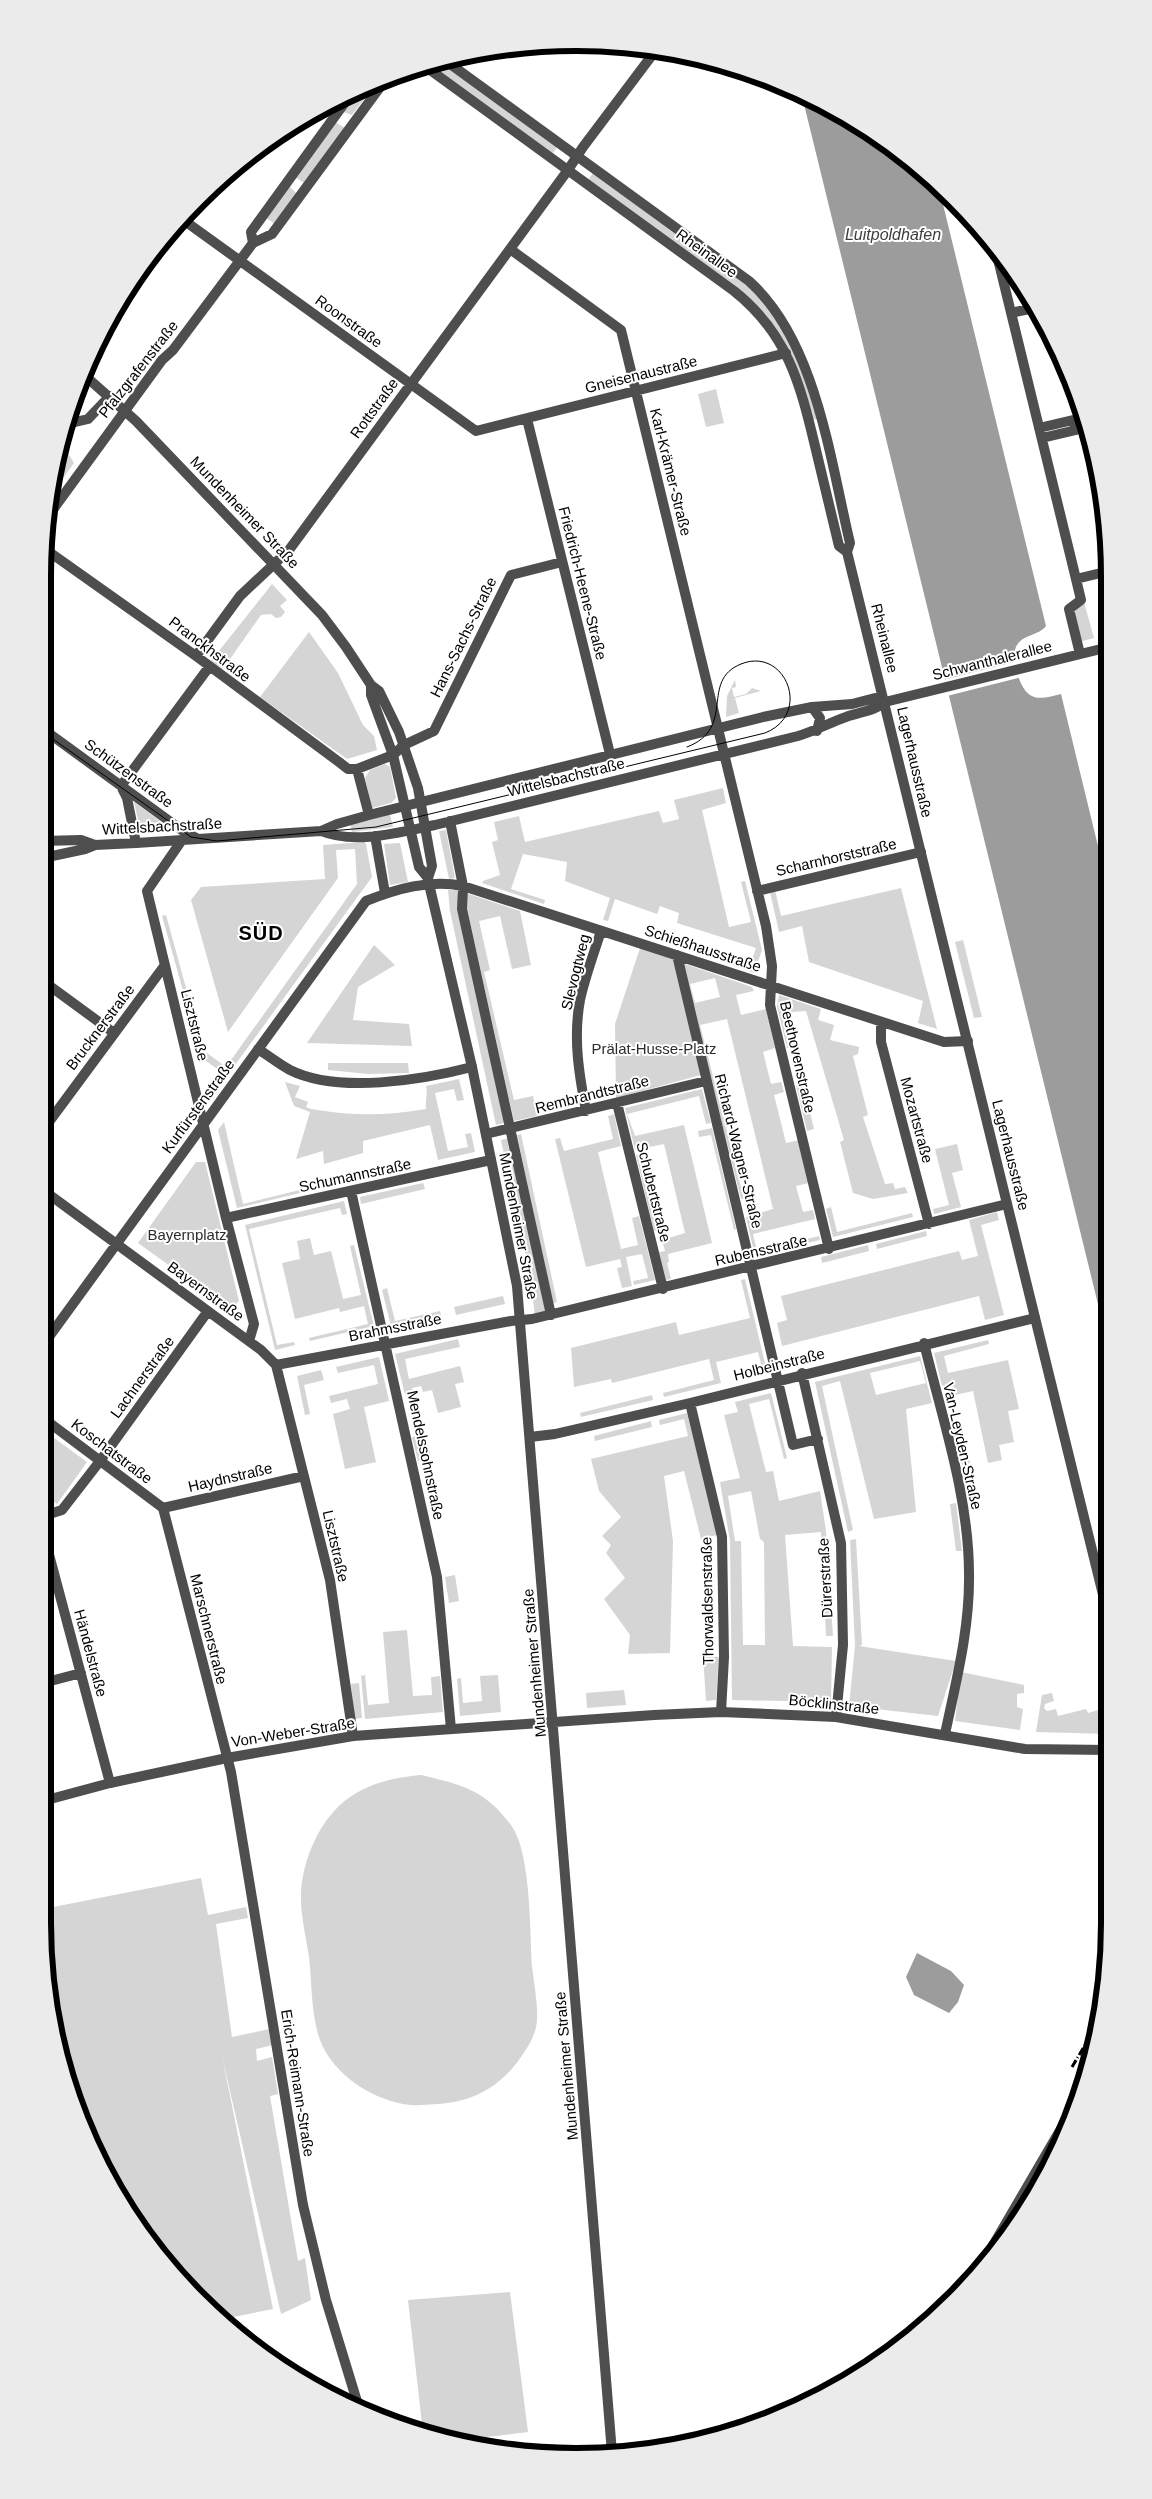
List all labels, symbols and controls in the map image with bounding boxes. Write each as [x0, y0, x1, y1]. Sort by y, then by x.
street label: Rheinallee [673, 225, 741, 281]
water label: Luitpoldhafen [845, 226, 941, 243]
street label: Roonstraße [312, 291, 386, 351]
street label: Pfalzgrafenstraße [95, 317, 181, 421]
street label: Gneisenaustraße [583, 352, 699, 396]
street label: Rottstraße [347, 375, 401, 441]
street label: Karl-Krämer-Straße [647, 406, 695, 538]
street label: Mundenheimer Straße [187, 452, 303, 572]
street label: Friedrich-Heene-Straße [556, 505, 610, 661]
street label: Hans-Sachs-Straße [426, 574, 500, 700]
street label: Rheinallee [868, 602, 902, 674]
street label: Pranckhstraße [166, 613, 254, 685]
street label: Schwanthalerallee [930, 637, 1054, 683]
street label: Lagerhausstraße [894, 705, 936, 819]
street label: Schützenstraße [82, 735, 176, 811]
street label: Wittelsbachstraße [506, 754, 626, 800]
street label: Wittelsbachstraße [102, 814, 222, 838]
street label: Scharnhorststraße [774, 835, 898, 879]
street label: Schießhausstraße [642, 921, 764, 975]
district label: SÜD [238, 922, 284, 944]
street label: Slevogtweg [557, 932, 593, 1012]
street label: Brucknerstraße [62, 981, 138, 1073]
street label: Lisztstraße [178, 987, 212, 1063]
street label: Beethovenstraße [777, 999, 819, 1115]
park label: Prälat-Husse-Platz [591, 1040, 717, 1057]
street label: Kurfürstenstraße [158, 1056, 238, 1156]
street label: Rembrandtstraße [533, 1072, 651, 1116]
street label: Richard-Wagner-Straße [712, 1072, 766, 1230]
street label: Mozartstraße [897, 1075, 937, 1165]
street label: Lagerhausstraße [989, 1098, 1033, 1212]
street label: Schubertstraße [633, 1140, 675, 1244]
street label: Mundenheimer Straße [496, 1151, 542, 1301]
street label: Schumannstraße [297, 1155, 413, 1195]
park label: Bayernplatz [147, 1226, 227, 1243]
street label: Rubensstraße [713, 1231, 809, 1269]
street label: Bayernstraße [165, 1258, 247, 1324]
street label: Brahmsstraße [347, 1310, 443, 1344]
street label: Lachnerstraße [107, 1333, 177, 1421]
street label: Holbeinstraße [732, 1344, 826, 1384]
street label: Van-Leyden-Straße [940, 1381, 986, 1511]
street label: Mendelssohnstraße [404, 1389, 448, 1521]
street label: Koschatstraße [68, 1415, 156, 1487]
street label: Haydnstraße [186, 1459, 274, 1495]
street label: Lisztstraße [319, 1508, 353, 1584]
street label: Thorwaldsenstraße [697, 1537, 717, 1665]
street label: Dürerstraße [814, 1538, 836, 1618]
street label: Marschnerstraße [187, 1572, 231, 1686]
street label: Mundenheimer Straße [519, 1588, 549, 1738]
street label: Händelstraße [71, 1607, 111, 1699]
street label: Böcklinstraße [788, 1691, 880, 1717]
street label: Von-Weber-Straße [230, 1714, 356, 1750]
street label: Mundenheimer Straße [551, 1991, 581, 2141]
street label: Erich-Reimann-Straße [278, 2008, 318, 2158]

